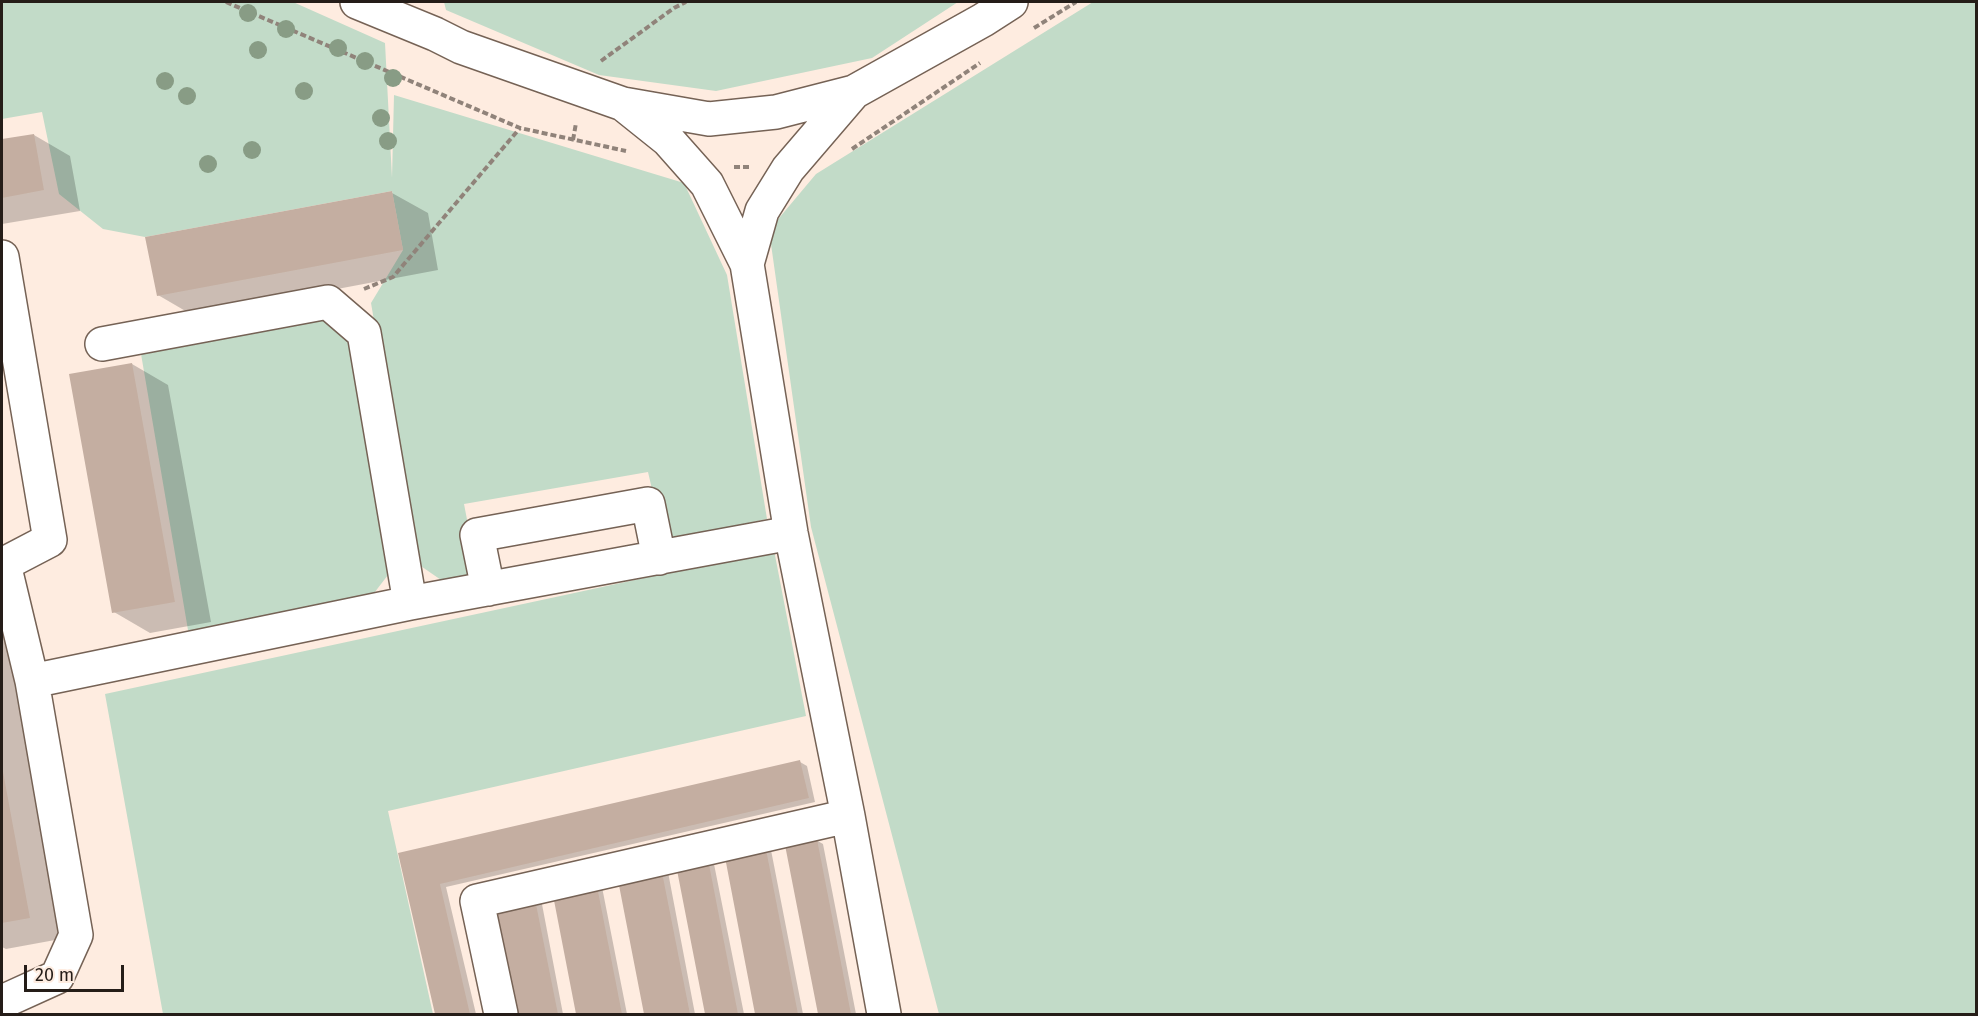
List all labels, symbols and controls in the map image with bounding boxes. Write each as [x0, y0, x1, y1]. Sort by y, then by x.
scale bar [27, 953, 128, 991]
text: 20 m [35, 964, 74, 986]

